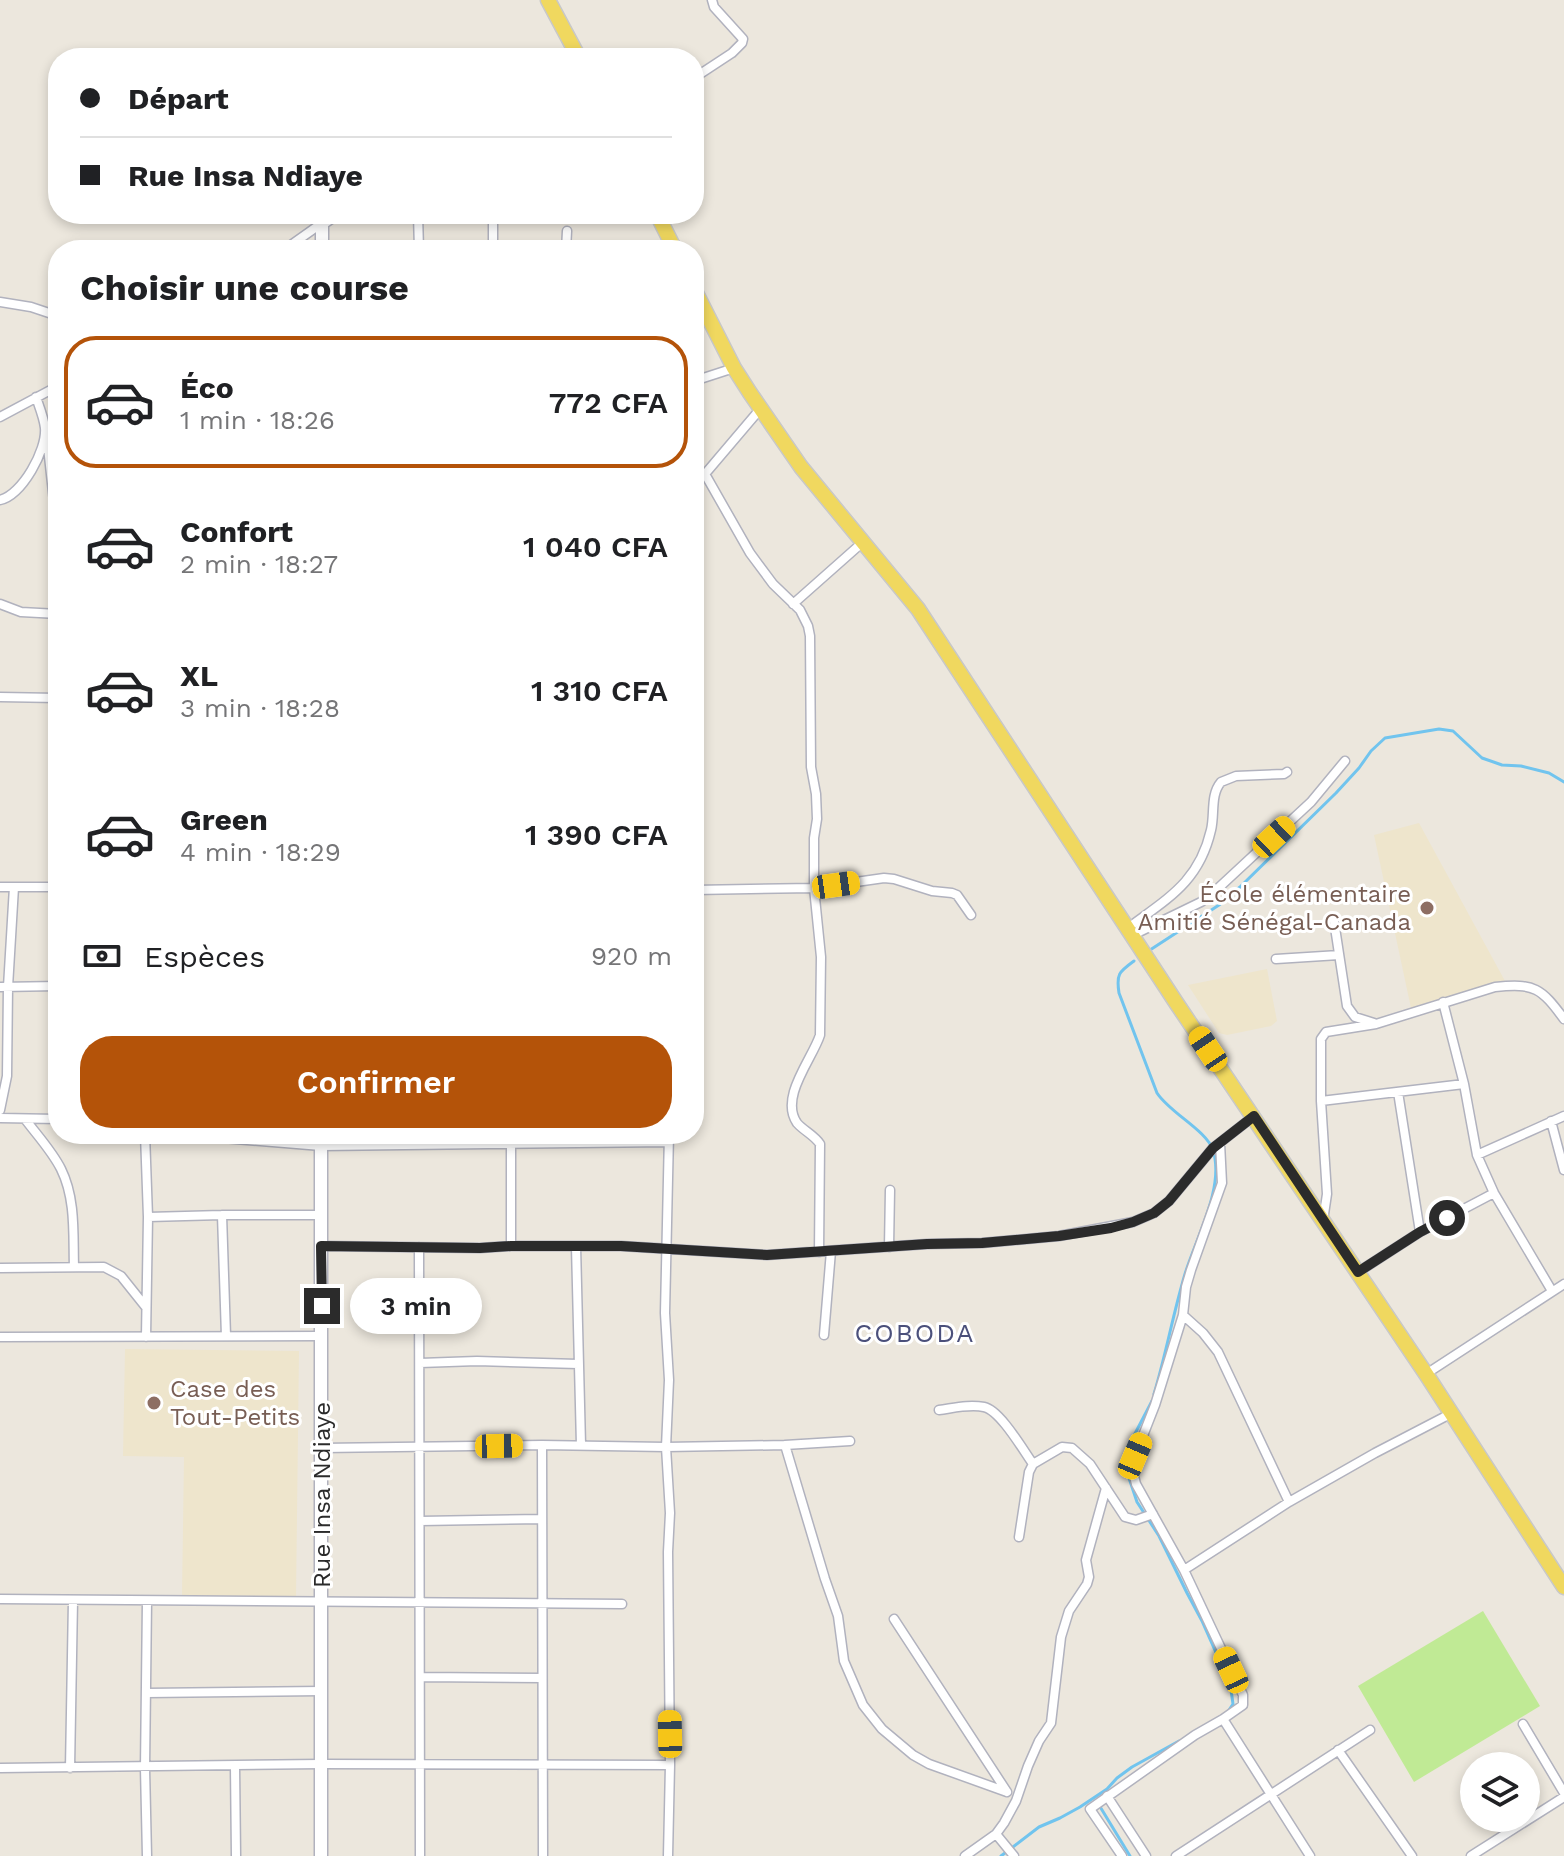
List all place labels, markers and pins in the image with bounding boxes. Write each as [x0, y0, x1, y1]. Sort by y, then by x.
place label: École élémentaire Amitié Sénégal-Canada [1137, 880, 1411, 936]
marker: École élémentaire Amitié Sénégal-Canada [1418, 899, 1436, 917]
place label: Case des Tout-Petits [170, 1375, 300, 1431]
marker: Case des Tout-Petits [145, 1394, 163, 1412]

